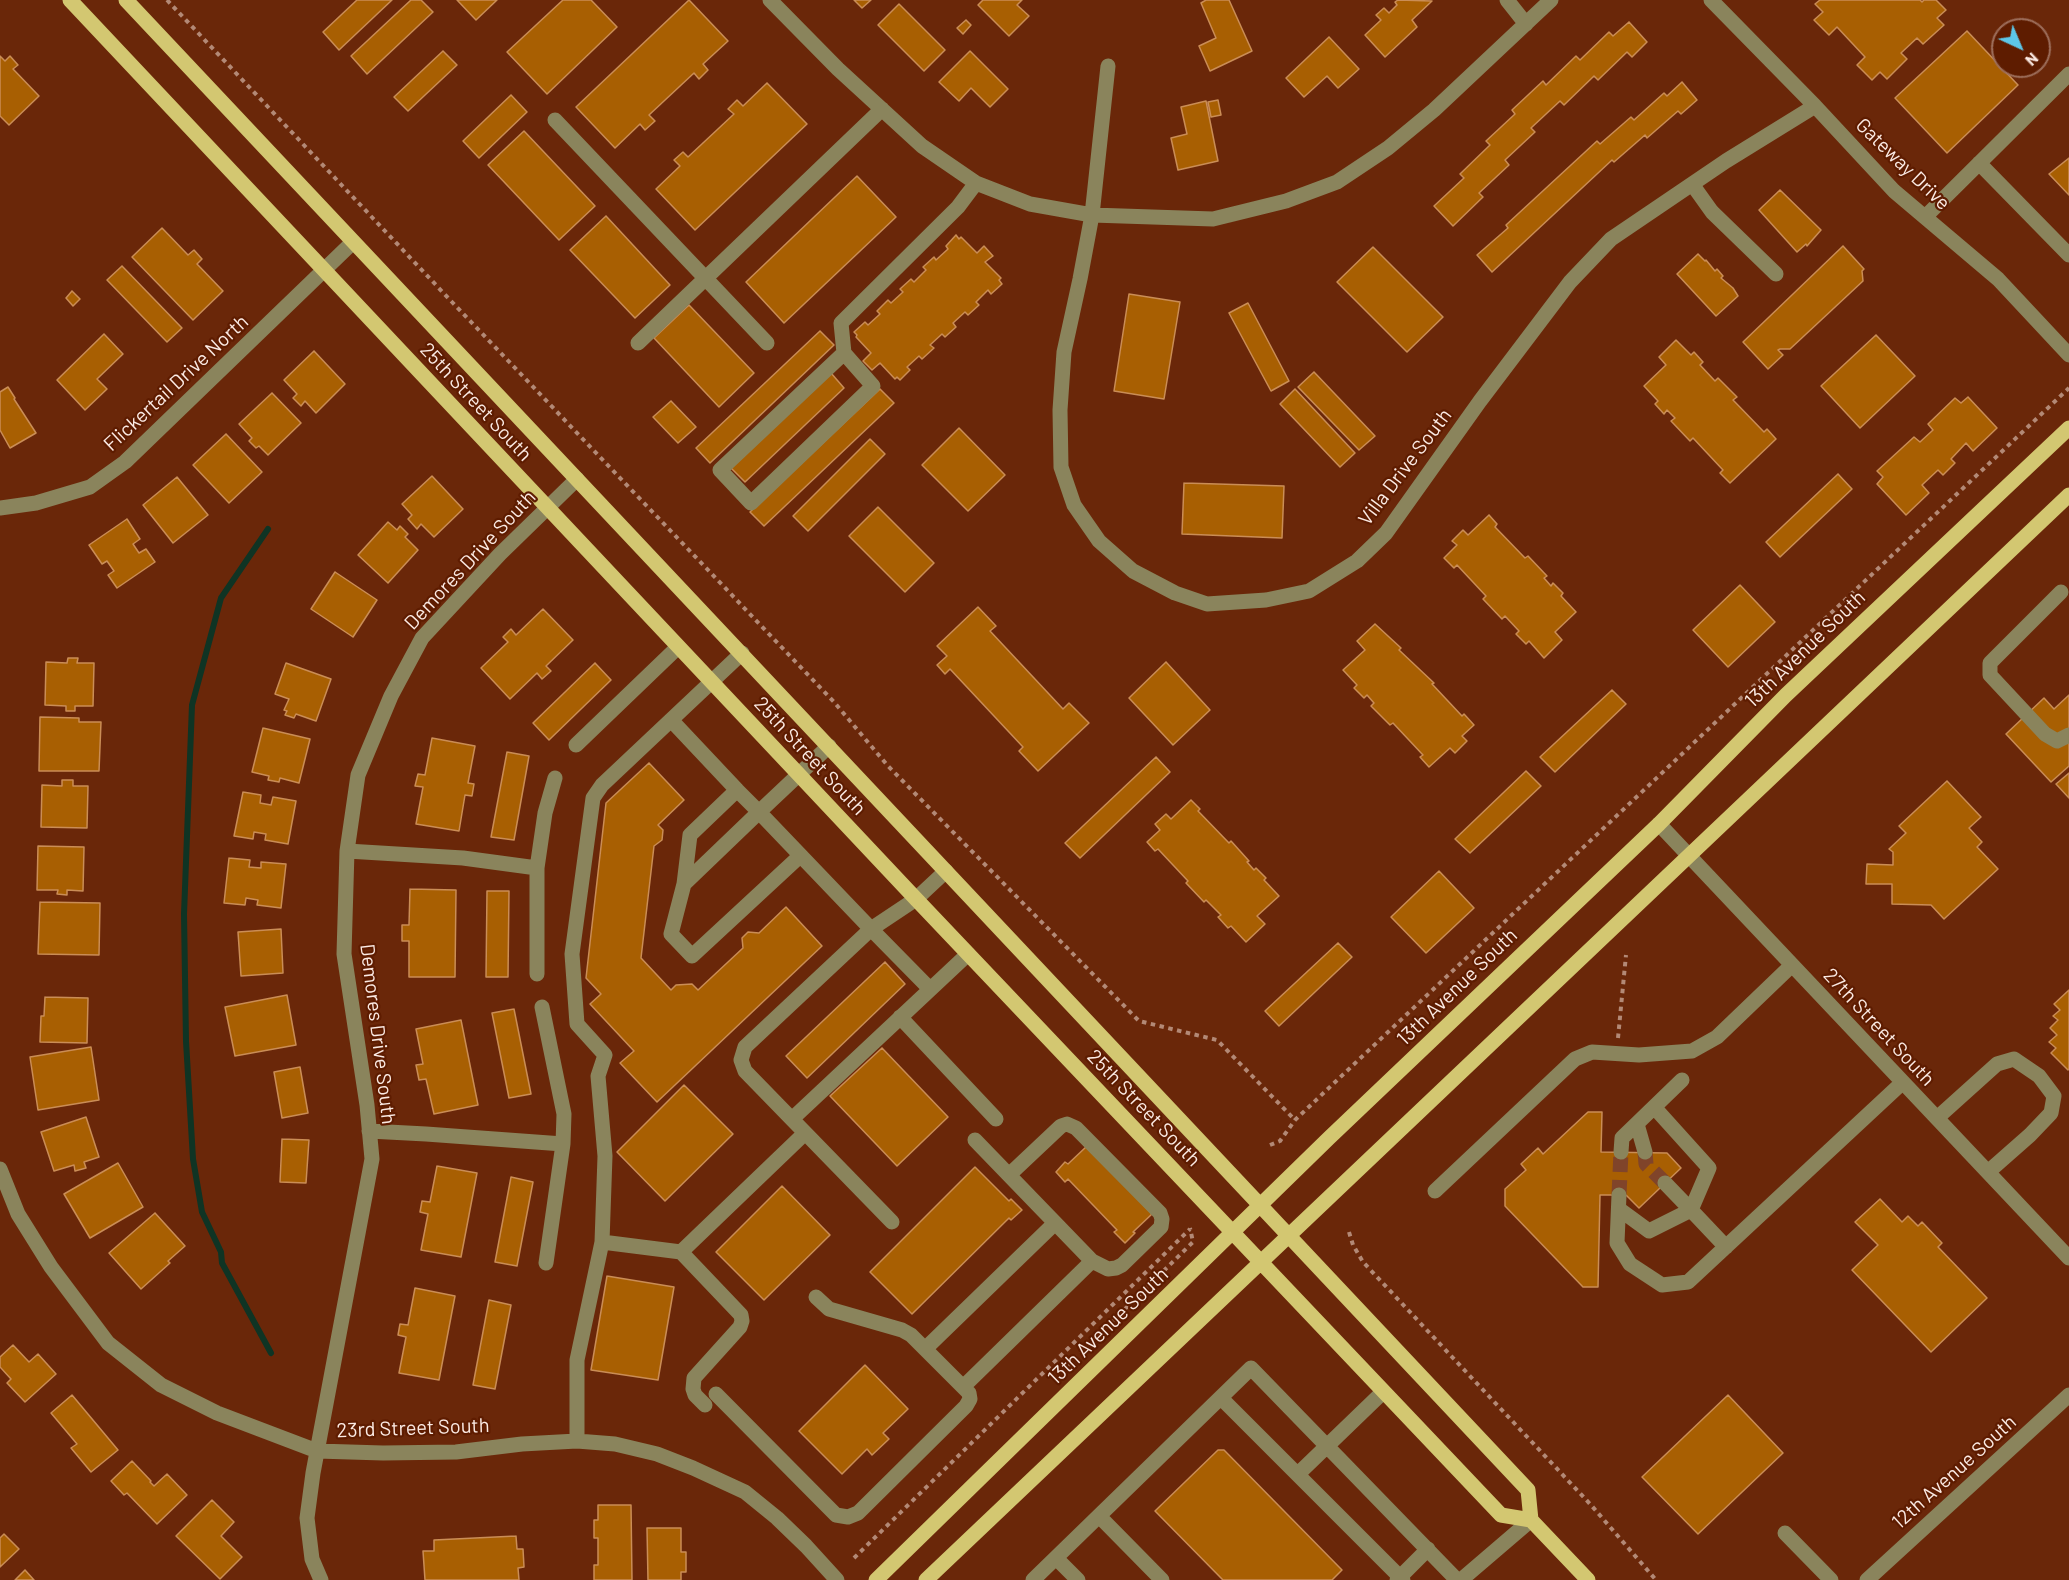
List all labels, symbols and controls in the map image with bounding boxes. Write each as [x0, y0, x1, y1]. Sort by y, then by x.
north arrow [1991, 18, 2051, 78]
text: N [2022, 49, 2043, 70]
street label: Gateway Drive [1851, 113, 1955, 215]
street label: Flickertail Drive North [99, 310, 253, 456]
street label: 25th Street South [415, 338, 537, 466]
street label: Villa Drive South [1353, 404, 1457, 530]
street label: Demores Drive South [399, 485, 541, 635]
street label: 13th Avenue South [1740, 585, 1870, 713]
street label: 25th Street South [749, 692, 871, 820]
street label: 13th Avenue South [1392, 923, 1522, 1051]
street label: Demores Drive South [355, 942, 401, 1126]
street label: 27th Street South [1818, 963, 1940, 1091]
street label: 25th Street South [1082, 1045, 1206, 1171]
street label: 13th Avenue South [1043, 1262, 1173, 1390]
street label: 12th Avenue South [1887, 1410, 2021, 1534]
street label: 23rd Street South [336, 1413, 490, 1443]

